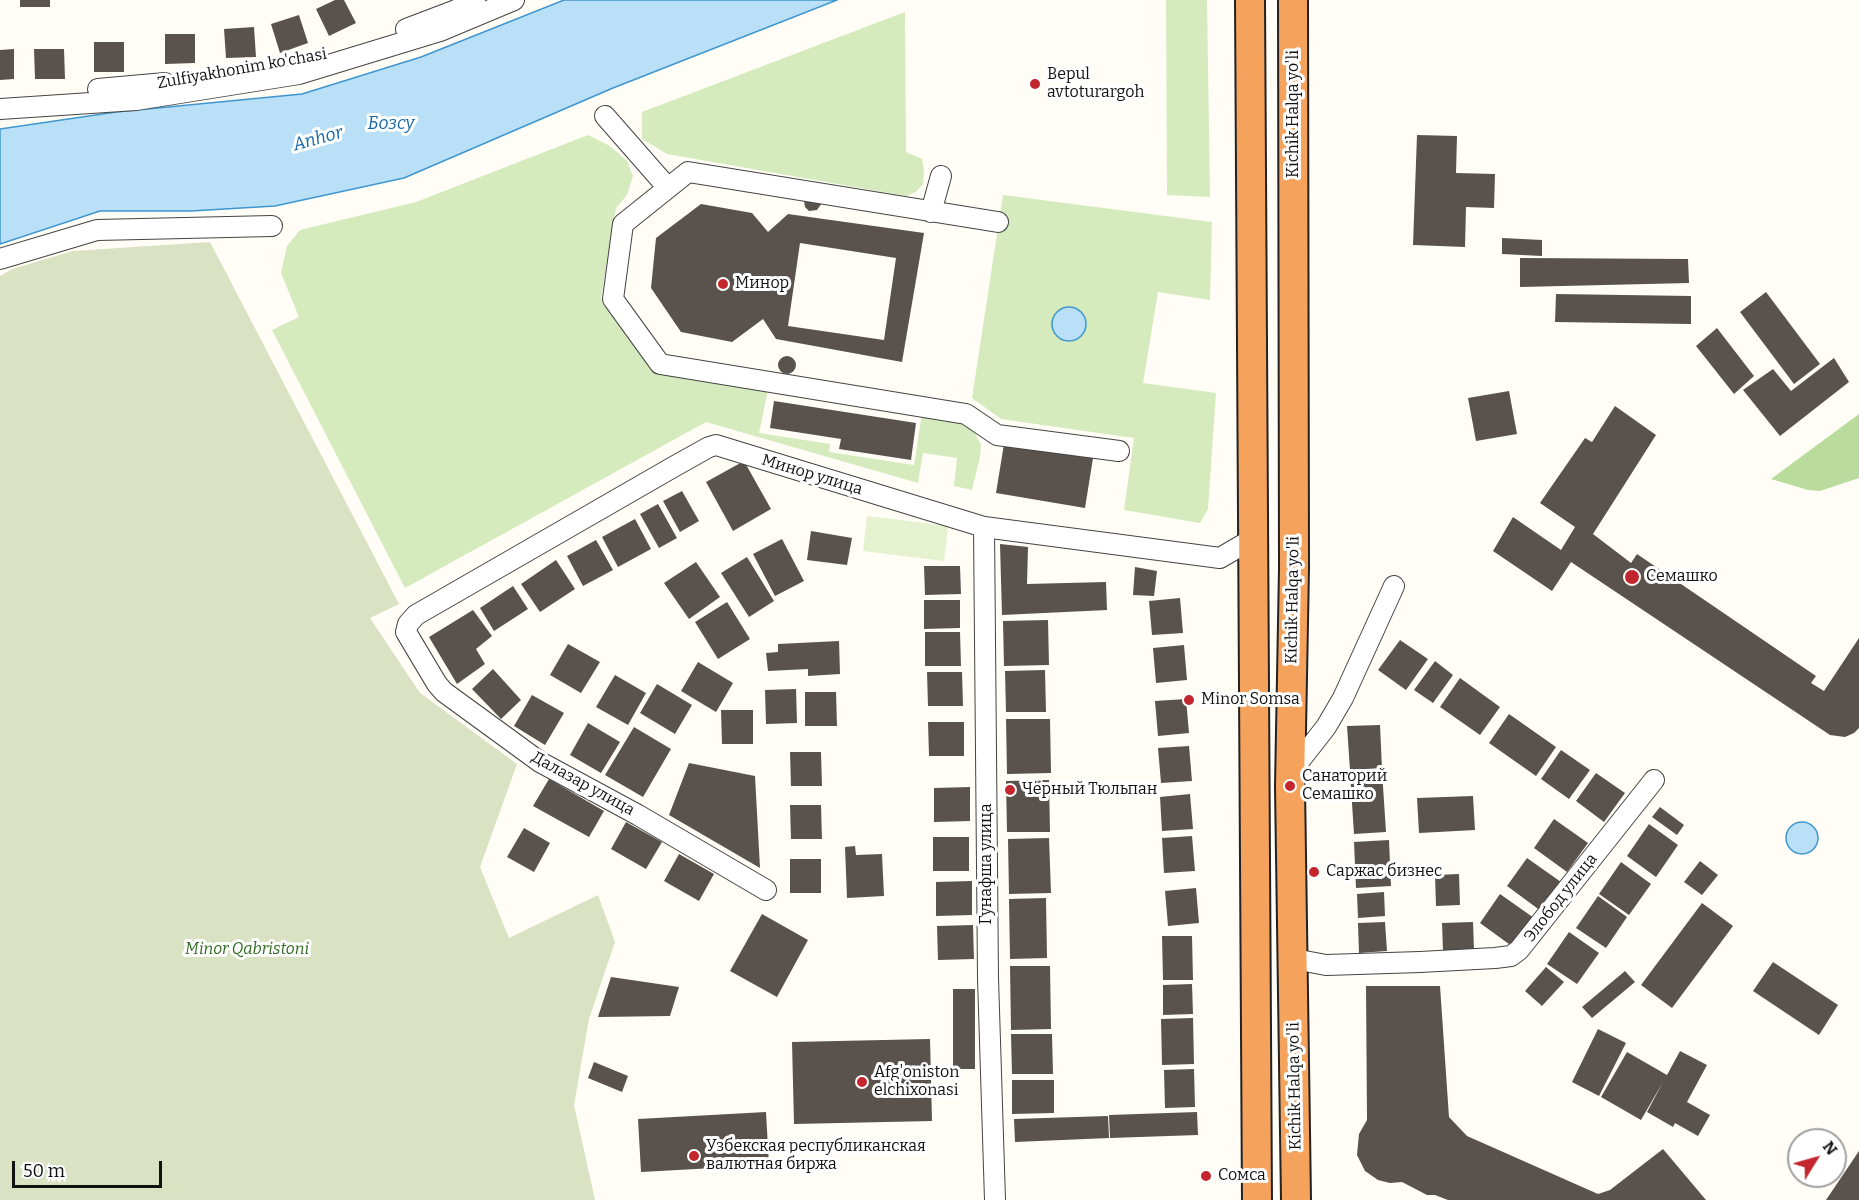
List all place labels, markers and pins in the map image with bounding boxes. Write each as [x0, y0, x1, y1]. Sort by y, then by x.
place label: Bepul avtoturargoh [1047, 65, 1144, 103]
marker: Bepul avtoturargoh [1028, 77, 1042, 91]
place label: Минор [735, 274, 789, 294]
marker: Минор [716, 277, 730, 291]
place label: Семашко [1646, 567, 1718, 587]
marker: Семашко [1623, 568, 1641, 586]
place label: Minor Somsa [1201, 690, 1300, 710]
marker: Minor Somsa [1182, 693, 1196, 707]
place label: Санаторий Семашко [1302, 767, 1387, 805]
marker: Санаторий Семашко [1283, 779, 1297, 793]
place label: Чёрный Тюльпан [1022, 780, 1157, 800]
marker: Чёрный Тюльпан [1003, 783, 1017, 797]
place label: Саржас бизнес [1326, 862, 1442, 882]
marker: Саржас бизнес [1307, 865, 1321, 879]
place label: Afg'oniston elchixonasi [874, 1063, 959, 1101]
marker: Afg'oniston elchixonasi [855, 1075, 869, 1089]
place label: Узбекская республиканская валютная биржа [706, 1137, 926, 1175]
marker: Узбекская республиканская валютная биржа [687, 1149, 701, 1163]
place label: Сомса [1218, 1166, 1266, 1186]
marker: Сомса [1199, 1169, 1213, 1183]

